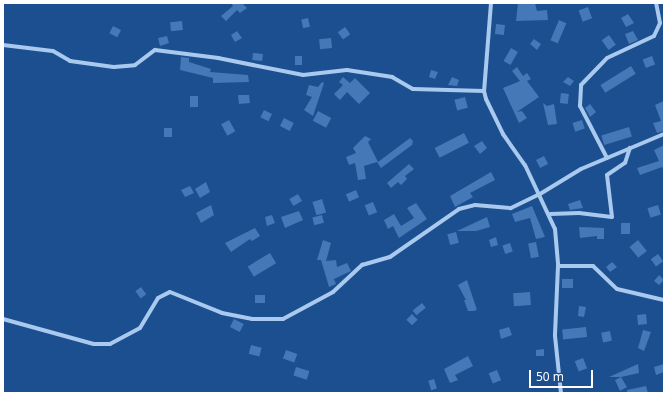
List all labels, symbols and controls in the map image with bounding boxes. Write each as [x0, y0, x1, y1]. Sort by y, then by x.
scale bar [531, 362, 595, 388]
text: 50 m [536, 368, 564, 385]

